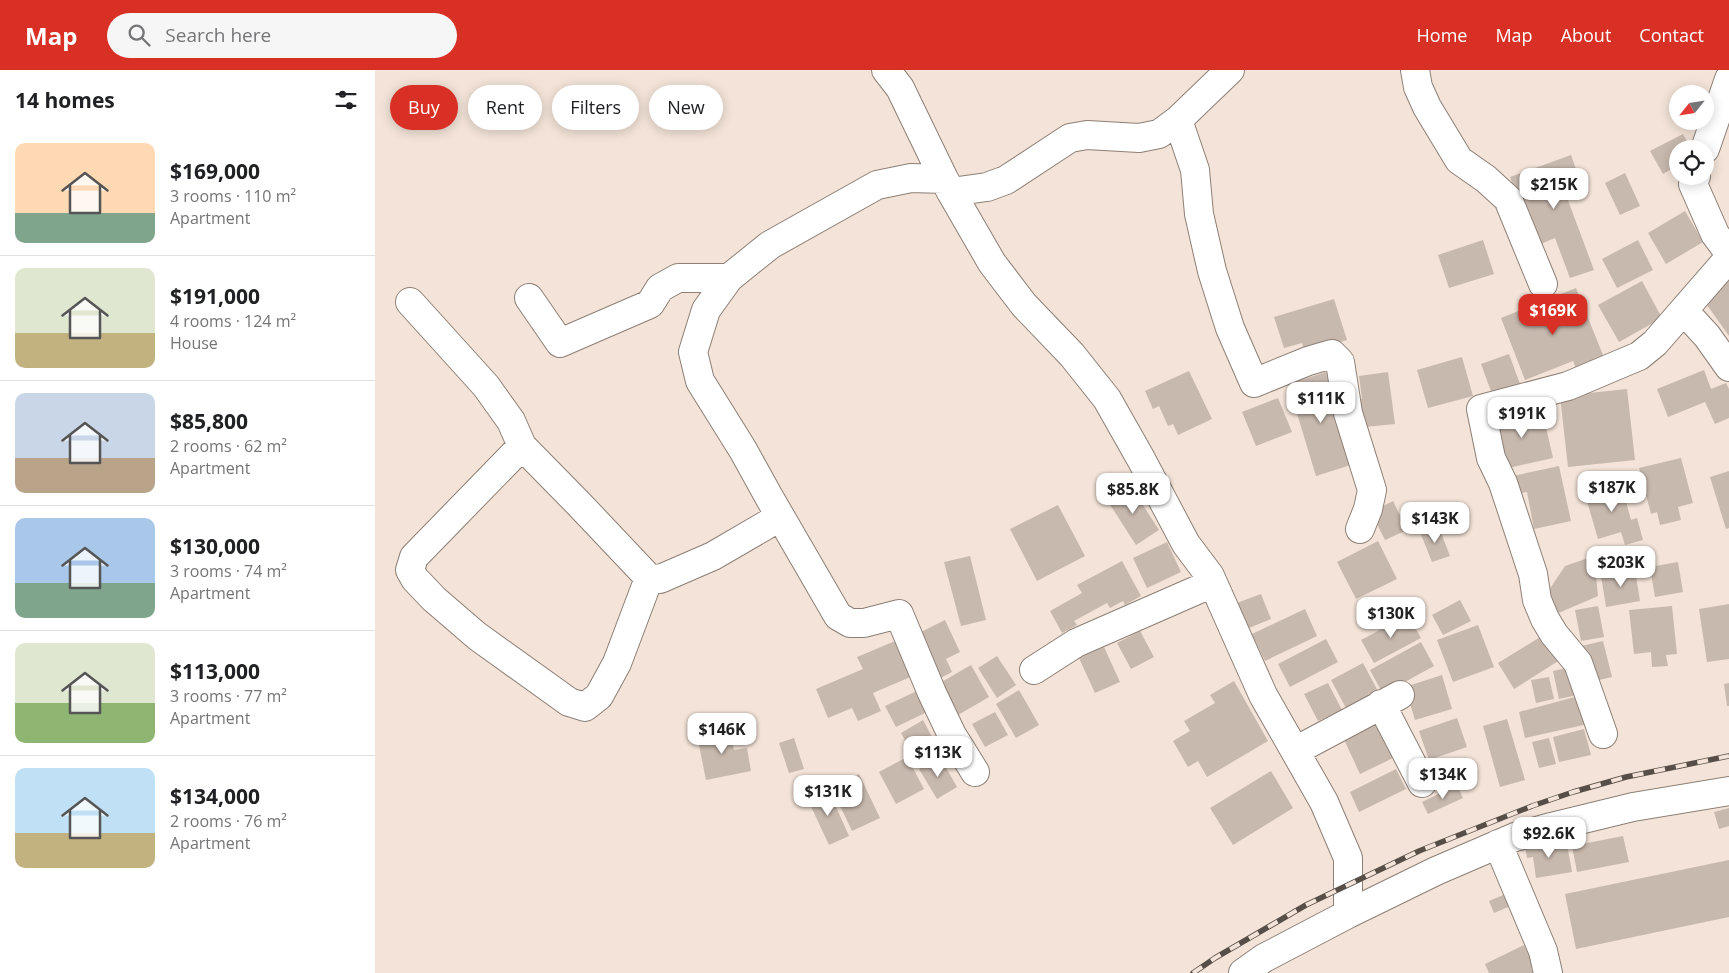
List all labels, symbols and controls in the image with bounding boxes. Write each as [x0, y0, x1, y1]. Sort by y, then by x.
search box [107, 13, 457, 58]
text: Map [25, 19, 77, 52]
icon: search [125, 21, 153, 49]
text: Search here [165, 22, 271, 48]
text: Home [1417, 23, 1467, 47]
text: Map [1495, 23, 1533, 47]
text: About [1561, 23, 1611, 47]
text: Contact [1639, 23, 1704, 47]
chip: Buy [390, 85, 458, 130]
chip: Rent [468, 85, 542, 130]
chip: Filters [552, 85, 639, 130]
chip: New [649, 85, 723, 130]
north arrow [1669, 85, 1714, 130]
map controls [1669, 85, 1714, 185]
text: 14 homes [15, 86, 115, 114]
icon: filters [332, 86, 360, 114]
button: locate [1669, 140, 1714, 185]
text: $169,000 [170, 157, 260, 185]
icon: home [55, 163, 115, 223]
pin: $215K [1519, 168, 1589, 210]
text: $215K [1530, 173, 1578, 195]
text: 3 rooms · 110 m² [170, 185, 296, 207]
text: Apartment [170, 207, 250, 229]
text: $191,000 [170, 282, 260, 310]
icon: home [55, 288, 115, 348]
pin: $169K [1518, 294, 1588, 336]
text: $169K [1529, 299, 1577, 321]
text: 4 rooms · 124 m² [170, 310, 296, 332]
text: House [170, 332, 218, 354]
pin: $111K [1286, 382, 1356, 424]
text: $111K [1297, 387, 1345, 409]
pin: $191K [1487, 396, 1557, 439]
text: $191K [1498, 402, 1546, 424]
text: $85,800 [170, 407, 248, 435]
icon: home [55, 413, 115, 473]
text: 2 rooms · 62 m² [170, 435, 287, 457]
text: Apartment [170, 457, 250, 479]
pin: $187K [1577, 470, 1647, 513]
pin: $85.8K [1092, 472, 1174, 515]
text: $187K [1588, 476, 1636, 498]
text: $85.8K [1107, 478, 1159, 500]
pin: $143K [1400, 502, 1470, 544]
text: $143K [1411, 507, 1459, 529]
text: $130,000 [170, 532, 260, 560]
icon: home [55, 538, 115, 598]
pin: $203K [1586, 546, 1656, 588]
text: $203K [1597, 551, 1645, 573]
text: 3 rooms · 74 m² [170, 560, 287, 582]
text: Apartment [170, 582, 250, 604]
pin: $130K [1356, 596, 1426, 639]
text: $130K [1367, 602, 1415, 624]
text: $113,000 [170, 657, 260, 685]
icon: home [55, 663, 115, 723]
text: 3 rooms · 77 m² [170, 685, 287, 707]
text: Apartment [170, 707, 250, 729]
pin: $146K [687, 712, 757, 755]
text: $146K [698, 718, 746, 740]
pin: $113K [903, 736, 973, 778]
text: $113K [914, 741, 962, 763]
pin: $134K [1408, 758, 1478, 800]
text: $134K [1419, 763, 1467, 785]
pin: $131K [793, 774, 863, 817]
text: $131K [804, 780, 852, 802]
text: $134,000 [170, 782, 260, 810]
icon: home [55, 788, 115, 848]
text: 2 rooms · 76 m² [170, 810, 287, 832]
pin: $92.6K [1508, 816, 1590, 859]
text: $92.6K [1523, 822, 1575, 844]
text: Apartment [170, 832, 250, 854]

